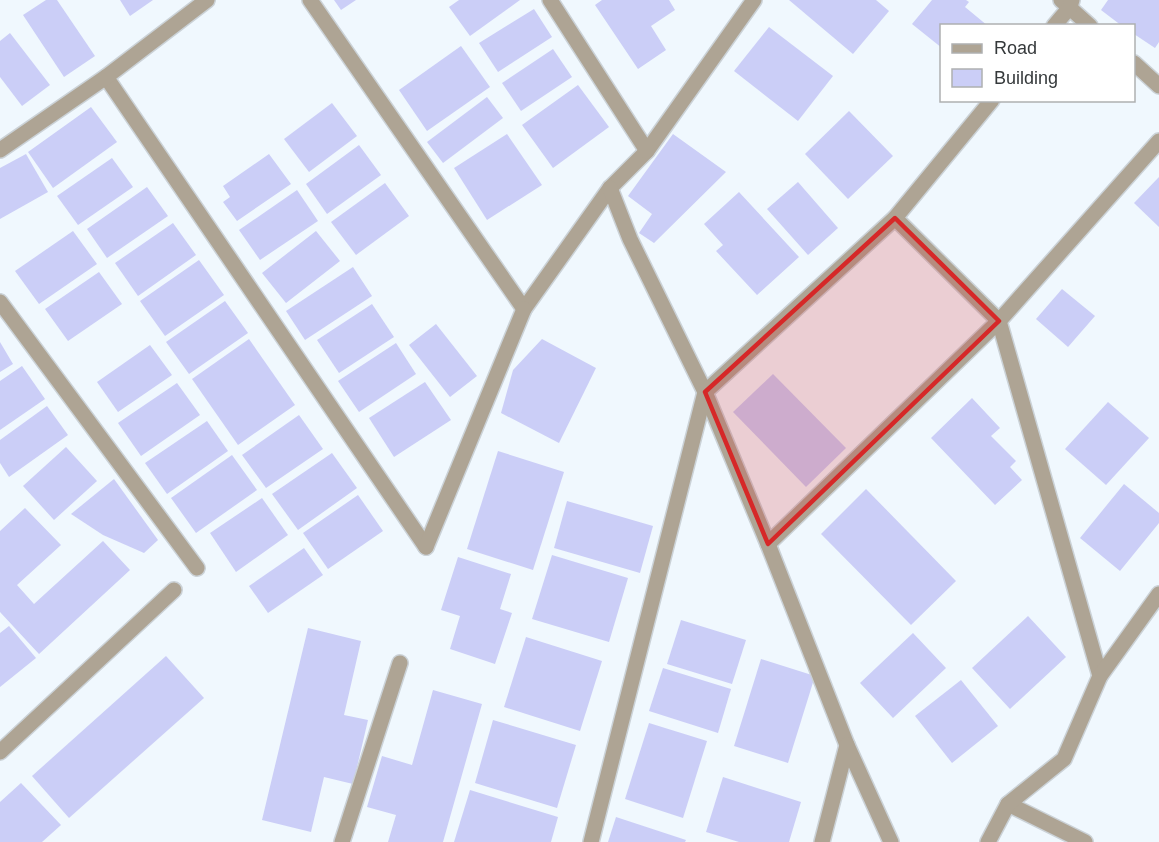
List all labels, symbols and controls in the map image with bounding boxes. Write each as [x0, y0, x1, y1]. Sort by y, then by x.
legend [940, 24, 1135, 102]
text: Road [994, 38, 1037, 58]
text: Building [994, 68, 1058, 88]

